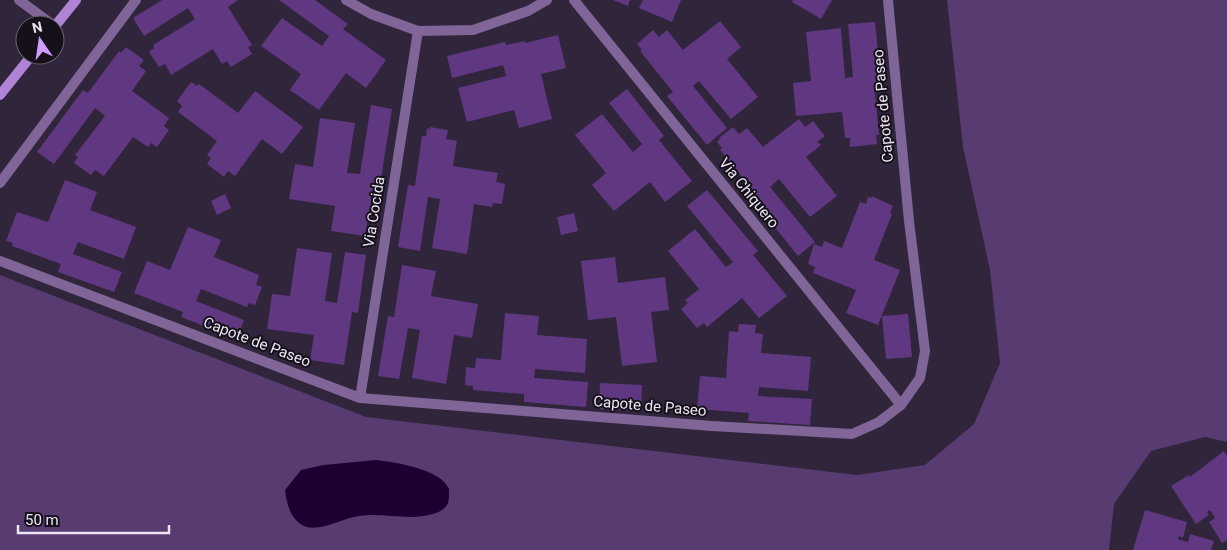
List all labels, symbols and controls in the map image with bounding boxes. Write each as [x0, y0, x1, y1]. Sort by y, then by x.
north arrow [15, 15, 65, 65]
text: N [30, 18, 44, 36]
street label: Capote de Paseo [869, 49, 897, 163]
street label: Via Chiquero [715, 154, 783, 232]
street label: Via Cocida [360, 175, 388, 249]
street label: Capote de Paseo [201, 313, 313, 371]
street label: Capote de Paseo [593, 392, 707, 420]
scale bar [18, 502, 169, 534]
text: 50 m [25, 511, 59, 529]

